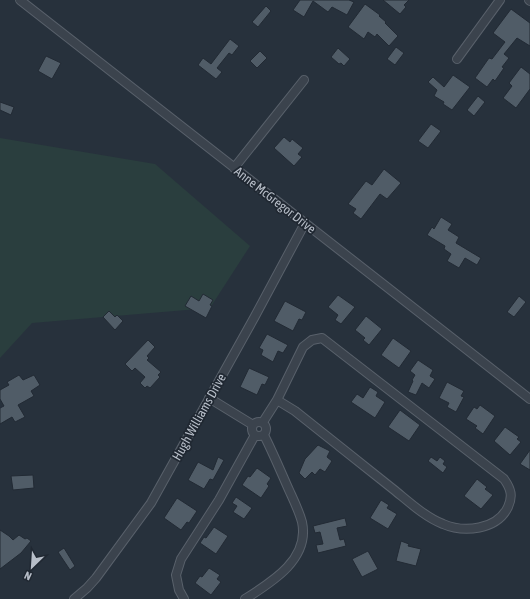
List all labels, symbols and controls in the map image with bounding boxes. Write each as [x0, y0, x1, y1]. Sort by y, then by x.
street label: Anne McGregor Drive [231, 164, 319, 236]
street label: Hugh Williams Drive [169, 371, 229, 463]
north arrow [12, 547, 52, 587]
text: N [22, 569, 33, 583]

